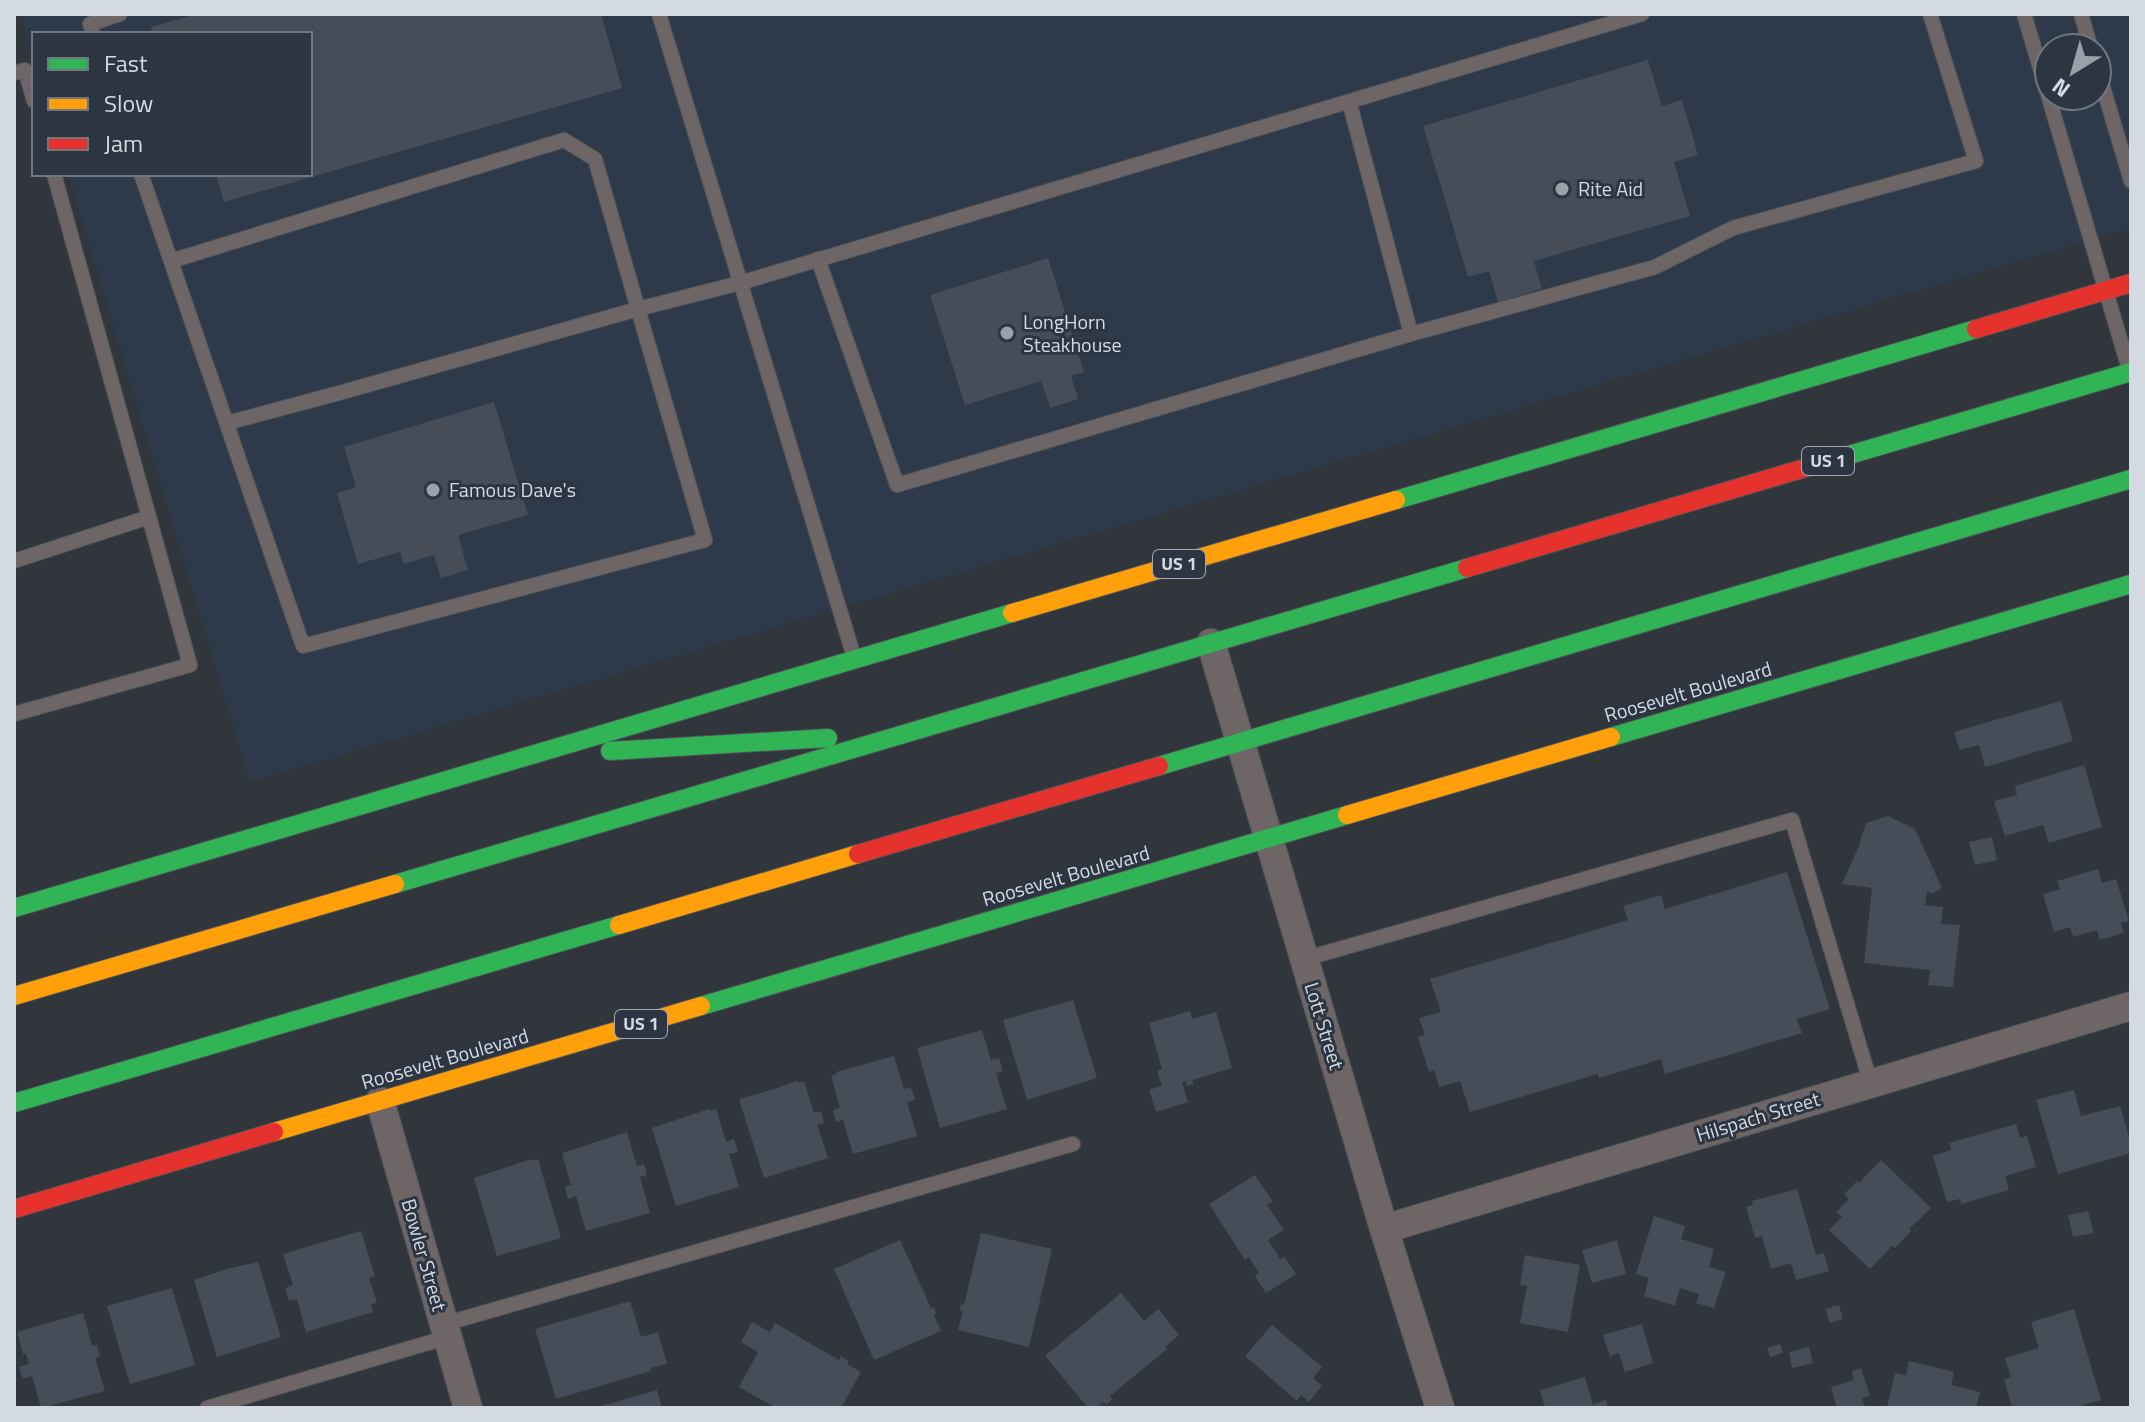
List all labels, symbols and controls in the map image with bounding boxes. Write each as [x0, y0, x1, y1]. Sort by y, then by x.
legend [32, 32, 312, 176]
north arrow [2033, 32, 2113, 112]
text: Fast [104, 45, 148, 81]
text: N [2045, 70, 2077, 106]
text: Slow [104, 85, 153, 121]
text: Jam [104, 125, 143, 161]
place label: Rite Aid [1578, 173, 1643, 204]
marker: Rite Aid [1553, 180, 1571, 198]
place label: LongHorn Steakhouse [1023, 306, 1122, 360]
marker: LongHorn Steakhouse [998, 324, 1016, 342]
road number: US 1 [1802, 447, 1854, 475]
place label: Famous Dave's [449, 474, 576, 505]
marker: Famous Dave's [424, 481, 442, 499]
road number: US 1 [1153, 550, 1205, 578]
street label: Roosevelt Boulevard [1601, 653, 1775, 730]
street label: Roosevelt Boulevard [979, 837, 1153, 914]
street label: Lott Street [1297, 978, 1352, 1073]
road number: US 1 [615, 1010, 667, 1038]
street label: Roosevelt Boulevard [358, 1020, 532, 1097]
street label: Hilspach Street [1692, 1083, 1823, 1150]
street label: Bowler Street [394, 1195, 455, 1315]

